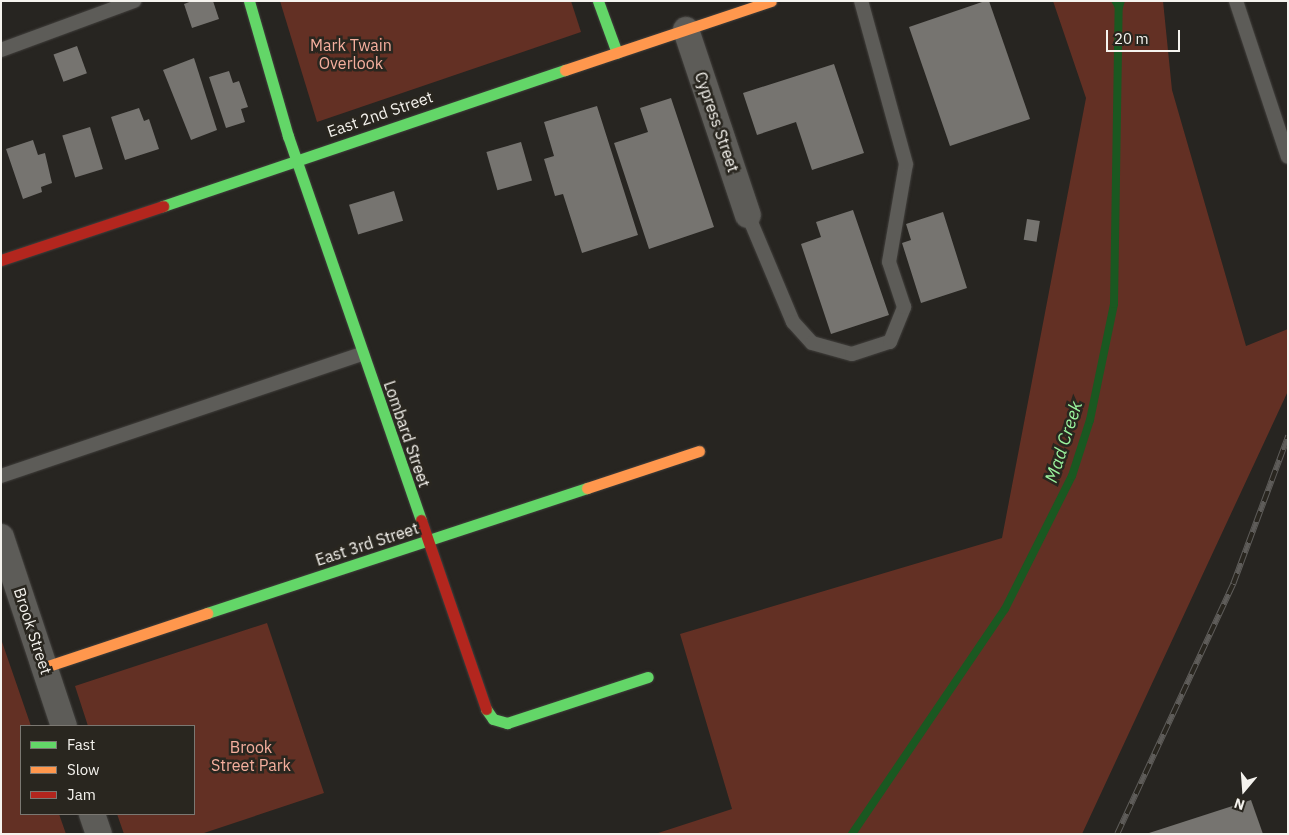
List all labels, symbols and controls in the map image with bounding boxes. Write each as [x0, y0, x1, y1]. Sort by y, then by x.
scale bar [1109, 20, 1183, 52]
text: 20 m [1114, 29, 1149, 48]
park label: Mark Twain Overlook [310, 35, 392, 73]
street label: Cypress Street [691, 69, 743, 175]
street label: East 2nd Street [325, 87, 435, 141]
street label: Lombard Street [380, 378, 434, 490]
water label: Mad Creek [1041, 399, 1087, 485]
street label: East 3rd Street [313, 518, 421, 570]
street label: Brook Street [10, 585, 56, 677]
legend [20, 725, 195, 815]
text: Fast [67, 735, 95, 754]
park label: Brook Street Park [211, 737, 291, 775]
text: Slow [67, 760, 100, 779]
north arrow [1219, 765, 1269, 815]
text: Jam [67, 785, 96, 804]
text: N [1232, 794, 1247, 814]

